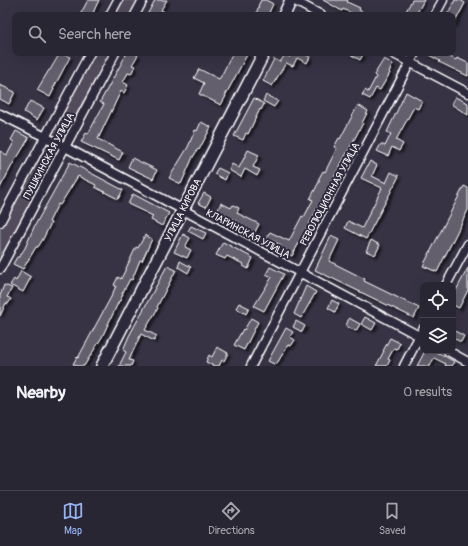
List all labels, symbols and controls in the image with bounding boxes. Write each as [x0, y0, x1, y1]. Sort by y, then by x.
search box [12, 12, 456, 56]
icon: search [26, 23, 48, 45]
text: Search here [58, 25, 131, 44]
street label: ПУШКИНСКАЯ УЛИЦА [21, 110, 77, 201]
street label: РЕВОЛЮЦИОННАЯ УЛИЦА [298, 140, 363, 248]
street label: УЛИЦА КИРОВА [162, 176, 204, 243]
street label: КЛАРИНСКАЯ УЛИЦА [204, 207, 293, 261]
map controls [420, 282, 456, 354]
button: locate [420, 282, 456, 318]
button: layers [420, 318, 456, 354]
text: Nearby [16, 382, 65, 403]
text: 0 results [403, 384, 452, 400]
tab: Map [62, 500, 84, 537]
tab: Directions [208, 500, 255, 537]
tab: Saved [379, 500, 406, 537]

